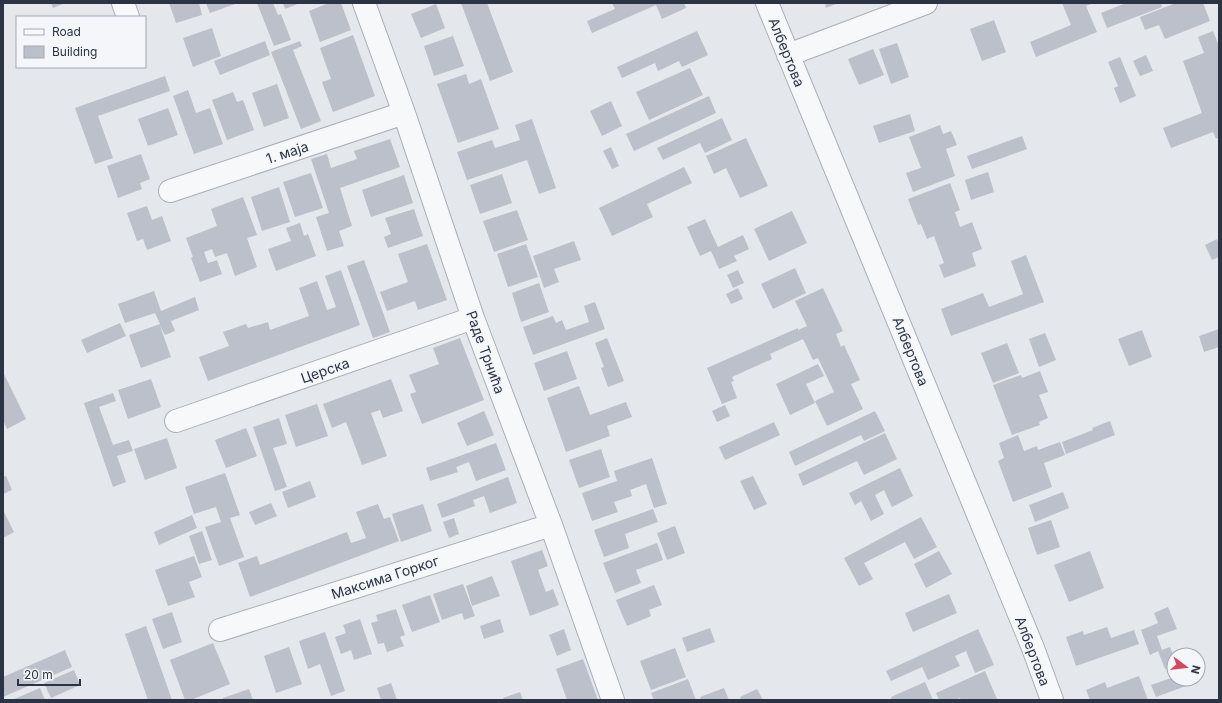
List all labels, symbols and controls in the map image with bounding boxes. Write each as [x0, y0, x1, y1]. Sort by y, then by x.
street label: Албертова [765, 15, 809, 89]
legend [16, 16, 146, 68]
text: Road [52, 24, 81, 39]
text: Building [52, 44, 97, 59]
street label: 1. маја [264, 137, 310, 167]
street label: Раде Трнића [463, 308, 509, 396]
street label: Албертова [889, 314, 933, 388]
street label: Церска [298, 354, 352, 386]
street label: Максима Горког [329, 552, 441, 602]
street label: Албертова [1012, 614, 1054, 688]
north arrow [1166, 647, 1206, 687]
scale bar [18, 661, 80, 687]
text: N [1188, 664, 1204, 675]
text: 20 m [24, 667, 53, 682]

